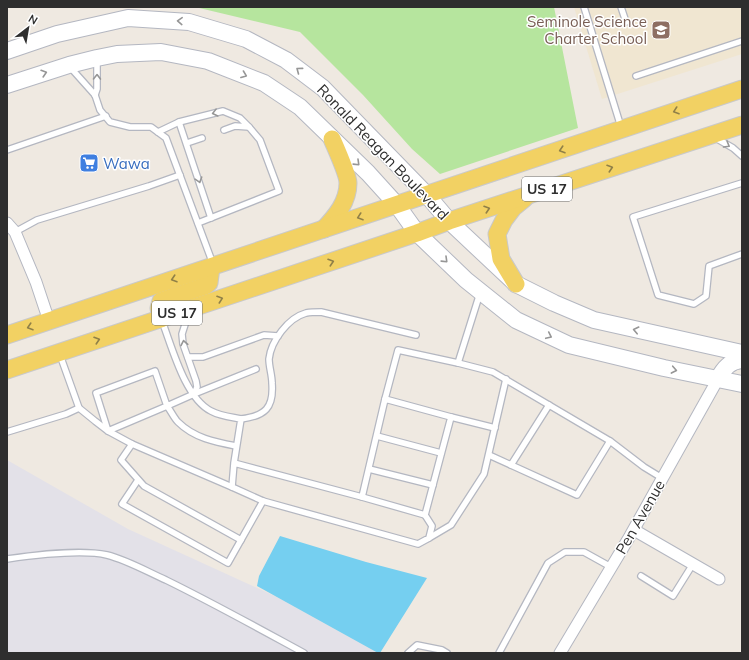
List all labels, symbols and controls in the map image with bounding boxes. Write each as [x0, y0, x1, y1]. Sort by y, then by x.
north arrow [8, 8, 48, 48]
text: N [26, 11, 40, 28]
place label: Seminole Science Charter School [527, 12, 647, 48]
one-way arrow [177, 17, 183, 26]
school or university icon: Seminole Science Charter School [650, 19, 672, 41]
one-way arrow [297, 68, 304, 75]
one-way arrow [41, 69, 48, 78]
one-way arrow [241, 71, 248, 79]
one-way arrow [93, 74, 101, 80]
street label: Ronald Reagan Boulevard [313, 80, 453, 224]
one-way arrow [672, 107, 679, 115]
one-way arrow [212, 108, 219, 117]
one-way arrow [723, 140, 730, 147]
one-way arrow [558, 145, 565, 154]
supermarket icon: Wawa [78, 152, 100, 174]
place label: Wawa [103, 154, 150, 173]
one-way arrow [352, 158, 360, 166]
one-way arrow [607, 165, 614, 173]
one-way arrow [194, 176, 203, 183]
road number: US 17 [522, 177, 572, 201]
one-way arrow [483, 205, 490, 214]
one-way arrow [356, 213, 363, 221]
one-way arrow [440, 255, 448, 263]
one-way arrow [327, 258, 334, 266]
one-way arrow [170, 275, 177, 283]
one-way arrow [216, 295, 223, 304]
road number: US 17 [152, 301, 202, 325]
one-way arrow [27, 322, 34, 331]
one-way arrow [632, 326, 639, 334]
one-way arrow [545, 331, 553, 339]
one-way arrow [93, 336, 100, 345]
one-way arrow [180, 340, 188, 347]
one-way arrow [671, 366, 677, 374]
street label: Pen Avenue [611, 477, 669, 557]

